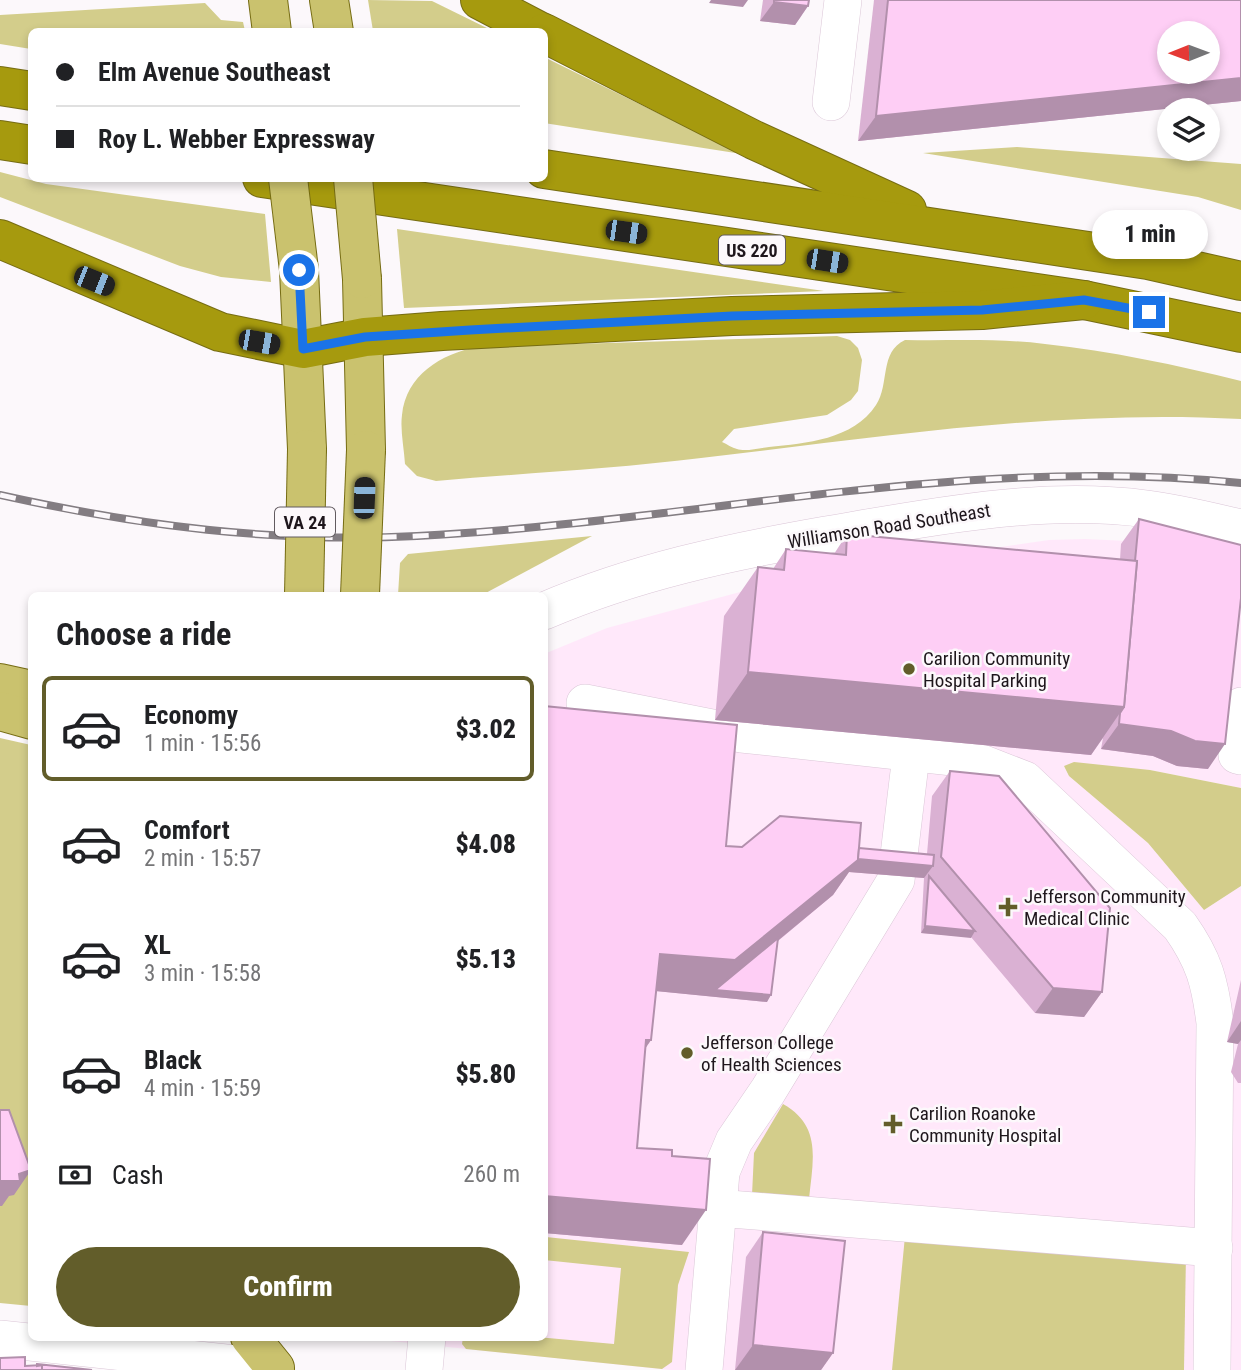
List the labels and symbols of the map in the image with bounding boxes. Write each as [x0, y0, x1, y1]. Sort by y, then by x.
north arrow [1157, 21, 1220, 84]
callout: 1 min [1091, 210, 1207, 260]
car [604, 219, 649, 245]
road number: US 220 [719, 236, 785, 264]
car [805, 247, 850, 275]
route start [283, 254, 315, 286]
car [71, 263, 118, 299]
route end [1133, 296, 1165, 328]
car [237, 328, 282, 356]
car [353, 477, 376, 519]
street label: Williamson Road Southeast [786, 499, 992, 553]
road number: VA 24 [275, 508, 335, 536]
place label: Carilion Community Hospital Parking [923, 647, 1070, 692]
marker: Carilion Community Hospital Parking [901, 661, 917, 677]
place label: Jefferson Community Medical Clinic [1024, 885, 1186, 930]
marker: Jefferson Community Medical Clinic [998, 897, 1018, 917]
place label: Jefferson College of Health Sciences [701, 1031, 842, 1076]
marker: Jefferson College of Health Sciences [679, 1045, 695, 1061]
place label: Carilion Roanoke Community Hospital [909, 1102, 1061, 1147]
marker: Carilion Roanoke Community Hospital [883, 1114, 903, 1134]

